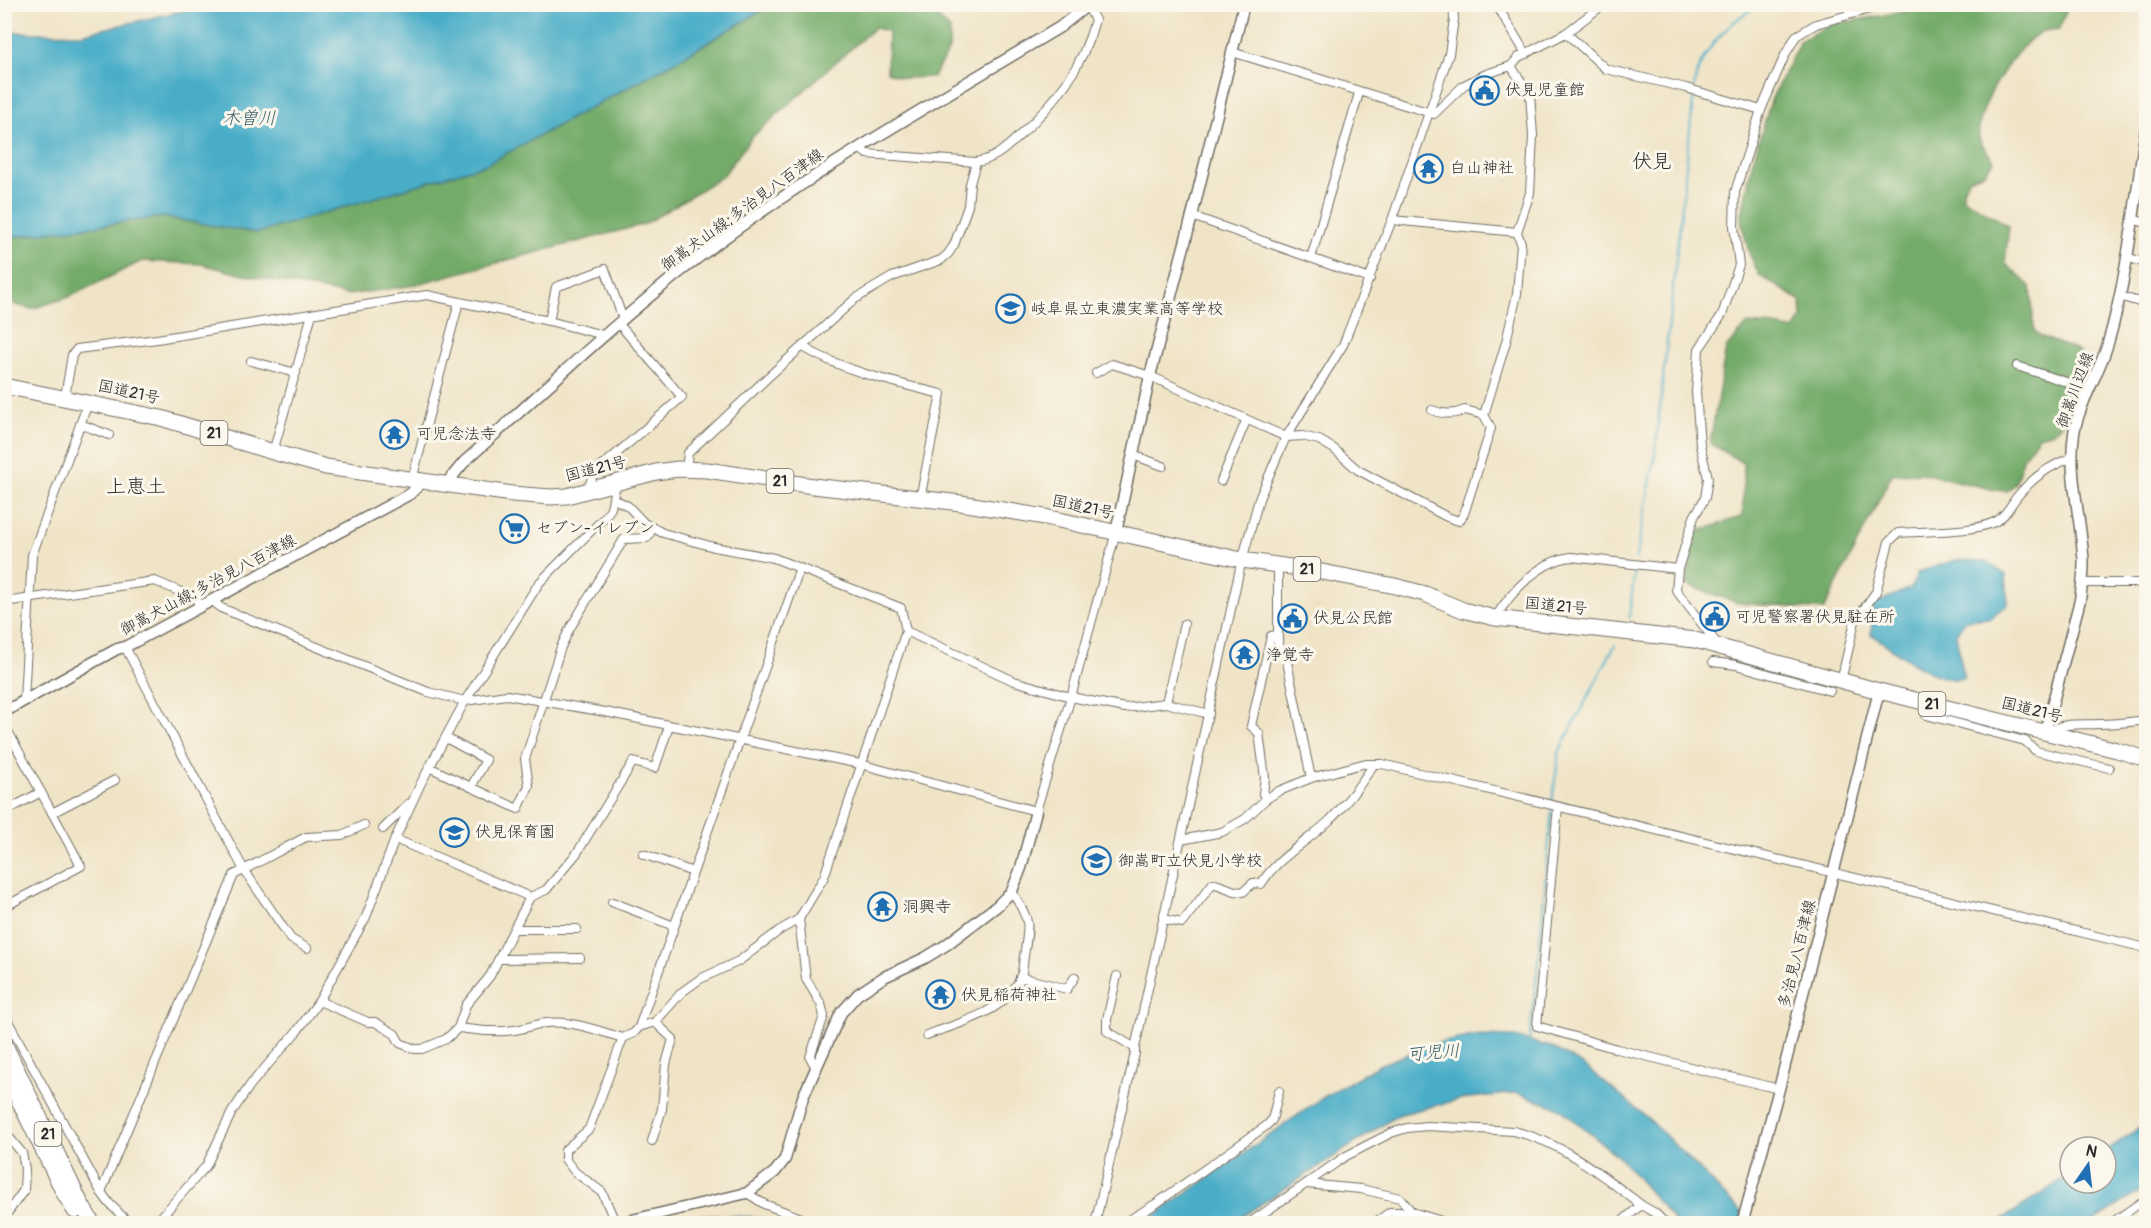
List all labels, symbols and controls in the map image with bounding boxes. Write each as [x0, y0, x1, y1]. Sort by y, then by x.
public building icon: 伏見児童館 [1468, 74, 1500, 106]
place label: 伏見児童館 [1505, 80, 1585, 100]
water label: 木曽川 [222, 107, 276, 130]
street label: 御嵩犬山線;多治見八百津線 [657, 144, 827, 276]
district label: 伏見 [1632, 149, 1672, 174]
temple icon: 白山神社 [1413, 152, 1445, 184]
place label: 白山神社 [1450, 158, 1514, 178]
school or university icon: 岐阜県立東濃実業高等学校 [994, 293, 1026, 325]
place label: 岐阜県立東濃実業高等学校 [1031, 299, 1223, 319]
street label: 御嵩川辺線 [2052, 349, 2098, 431]
street label: 国道21号 [96, 376, 162, 408]
temple icon: 可児念法寺 [379, 418, 411, 450]
road number: 21 [200, 421, 228, 445]
place label: 可児念法寺 [416, 424, 496, 444]
street label: 国道21号 [563, 452, 629, 486]
road number: 21 [766, 469, 794, 493]
district label: 上恵土 [106, 474, 166, 499]
street label: 国道21号 [1050, 491, 1116, 523]
supermarket icon: セブン-イレブン [499, 512, 531, 544]
place label: セブン-イレブン [536, 518, 655, 538]
street label: 御嵩犬山線;多治見八百津線 [117, 530, 299, 640]
road number: 21 [1294, 557, 1320, 581]
street label: 国道21号 [1524, 593, 1588, 619]
public building icon: 可児警察署伏見駐在所 [1698, 601, 1730, 633]
public building icon: 伏見公民館 [1276, 602, 1308, 634]
place label: 可児警察署伏見駐在所 [1735, 607, 1895, 627]
place label: 伏見公民館 [1313, 608, 1393, 628]
temple icon: 浄覚寺 [1229, 639, 1261, 671]
place label: 浄覚寺 [1266, 645, 1314, 665]
road number: 21 [1918, 692, 1946, 716]
street label: 国道21号 [1999, 693, 2065, 727]
school or university icon: 伏見保育園 [438, 816, 470, 848]
place label: 伏見保育園 [475, 822, 555, 842]
school or university icon: 御嵩町立伏見小学校 [1081, 845, 1113, 877]
place label: 御嵩町立伏見小学校 [1118, 851, 1262, 871]
temple icon: 洞興寺 [866, 891, 898, 923]
place label: 洞興寺 [903, 897, 951, 917]
street label: 多治見八百津線 [1774, 897, 1820, 1011]
temple icon: 伏見稲荷神社 [924, 979, 956, 1011]
place label: 伏見稲荷神社 [961, 985, 1057, 1005]
water label: 可児川 [1405, 1040, 1461, 1066]
road number: 21 [34, 1122, 62, 1146]
north arrow [2058, 1135, 2118, 1195]
text: N [2084, 1140, 2099, 1162]

